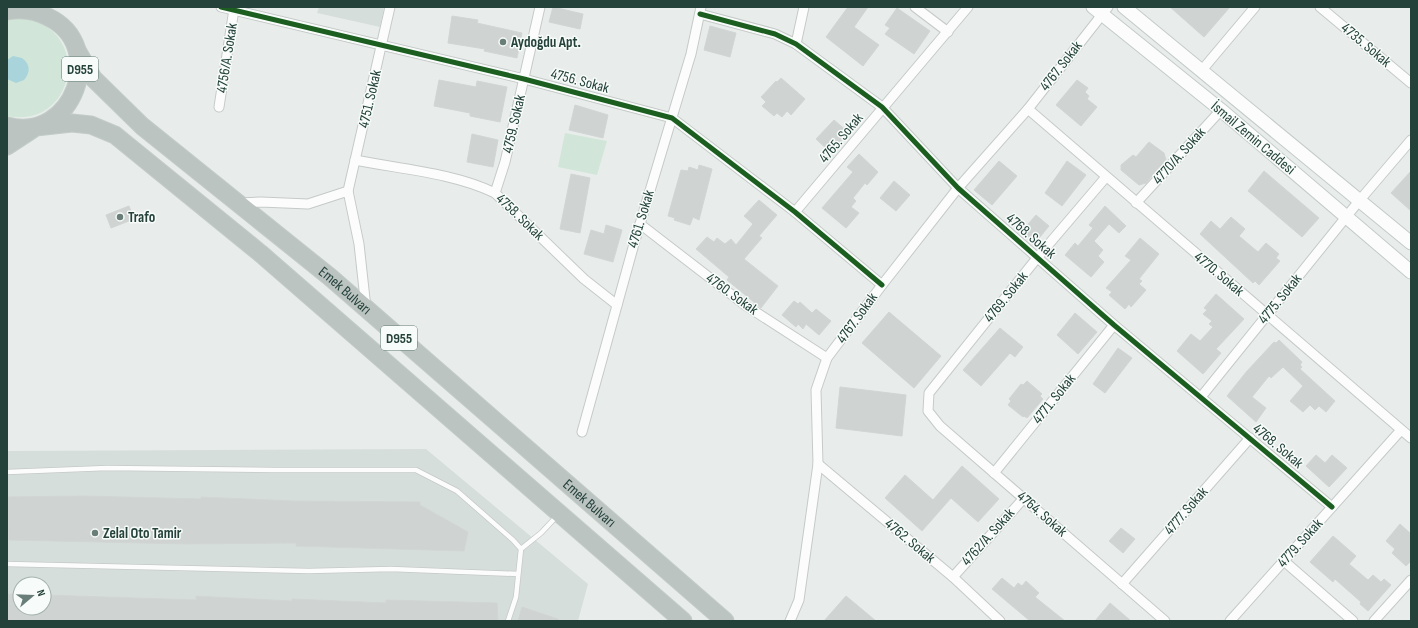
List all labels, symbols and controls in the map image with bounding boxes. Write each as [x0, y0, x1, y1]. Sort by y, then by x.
street label: 4735. Sokak [1337, 19, 1395, 72]
street label: 4756/A. Sokak [212, 21, 242, 94]
place label: Aydoğdu Apt. [510, 33, 581, 52]
marker: Aydoğdu Apt. [498, 37, 508, 47]
street label: 4767. Sokak [1036, 37, 1087, 95]
road number: D955 [62, 57, 98, 81]
street label: 4756. Sokak [549, 64, 611, 98]
street label: 4751. Sokak [354, 68, 386, 130]
street label: 4759. Sokak [498, 93, 530, 155]
street label: İsmail Zemin Caddesi [1207, 97, 1299, 179]
street label: 4765. Sokak [814, 109, 868, 167]
street label: 4770/A. Sokak [1148, 123, 1210, 189]
street label: 4761. Sokak [623, 188, 659, 250]
street label: 4758. Sokak [492, 189, 548, 245]
place label: Trafo [128, 208, 155, 227]
street label: 4768. Sokak [1002, 209, 1060, 263]
marker: Trafo [115, 212, 125, 222]
street label: 4770. Sokak [1190, 248, 1248, 301]
street label: Emek Bulvarı [315, 262, 376, 319]
street label: 4769. Sokak [980, 267, 1032, 326]
street label: 4760. Sokak [702, 269, 762, 319]
street label: 4775. Sokak [1254, 270, 1306, 328]
street label: 4767. Sokak [832, 289, 882, 347]
road number: D955 [381, 326, 417, 350]
street label: 4771. Sokak [1028, 370, 1080, 428]
street label: 4768. Sokak [1249, 419, 1307, 473]
street label: Emek Bulvarı [559, 475, 620, 531]
street label: 4777. Sokak [1160, 483, 1212, 539]
street label: 4764. Sokak [1013, 487, 1071, 541]
street label: 4762/A. Sokak [957, 504, 1019, 570]
street label: 4762. Sokak [881, 514, 939, 568]
street label: 4779. Sokak [1273, 514, 1327, 572]
place label: Zelal Oto Tamir [103, 524, 182, 543]
marker: Zelal Oto Tamir [90, 528, 100, 538]
north arrow [12, 576, 52, 616]
text: N [34, 588, 48, 598]

